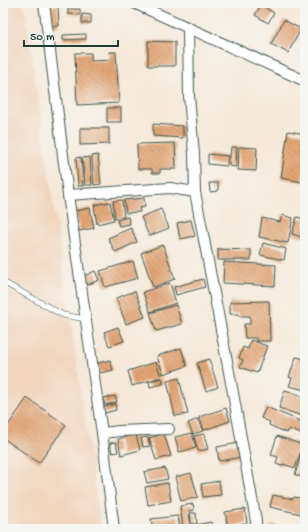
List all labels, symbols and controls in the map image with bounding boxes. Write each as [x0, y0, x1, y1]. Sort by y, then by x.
scale bar [24, 22, 118, 48]
text: 50 m [30, 31, 55, 45]

